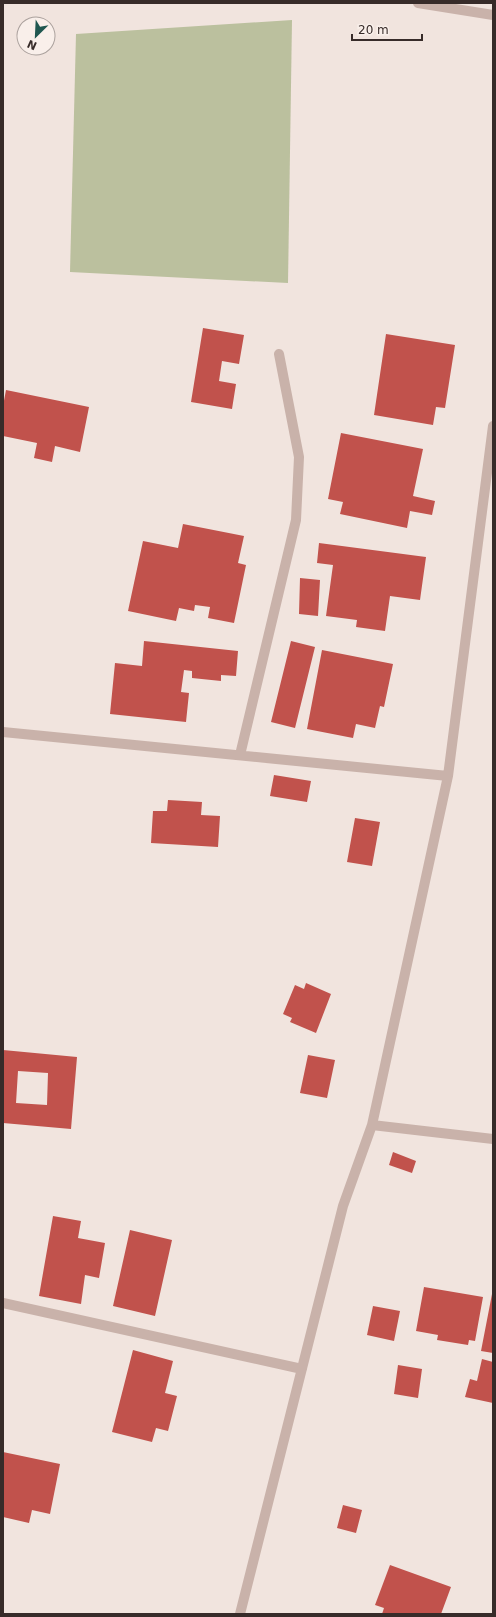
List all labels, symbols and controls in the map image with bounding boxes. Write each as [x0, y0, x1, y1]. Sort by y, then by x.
north arrow [16, 16, 56, 56]
scale bar [352, 16, 422, 42]
text: 20 m [358, 23, 389, 37]
text: N [25, 37, 39, 52]

